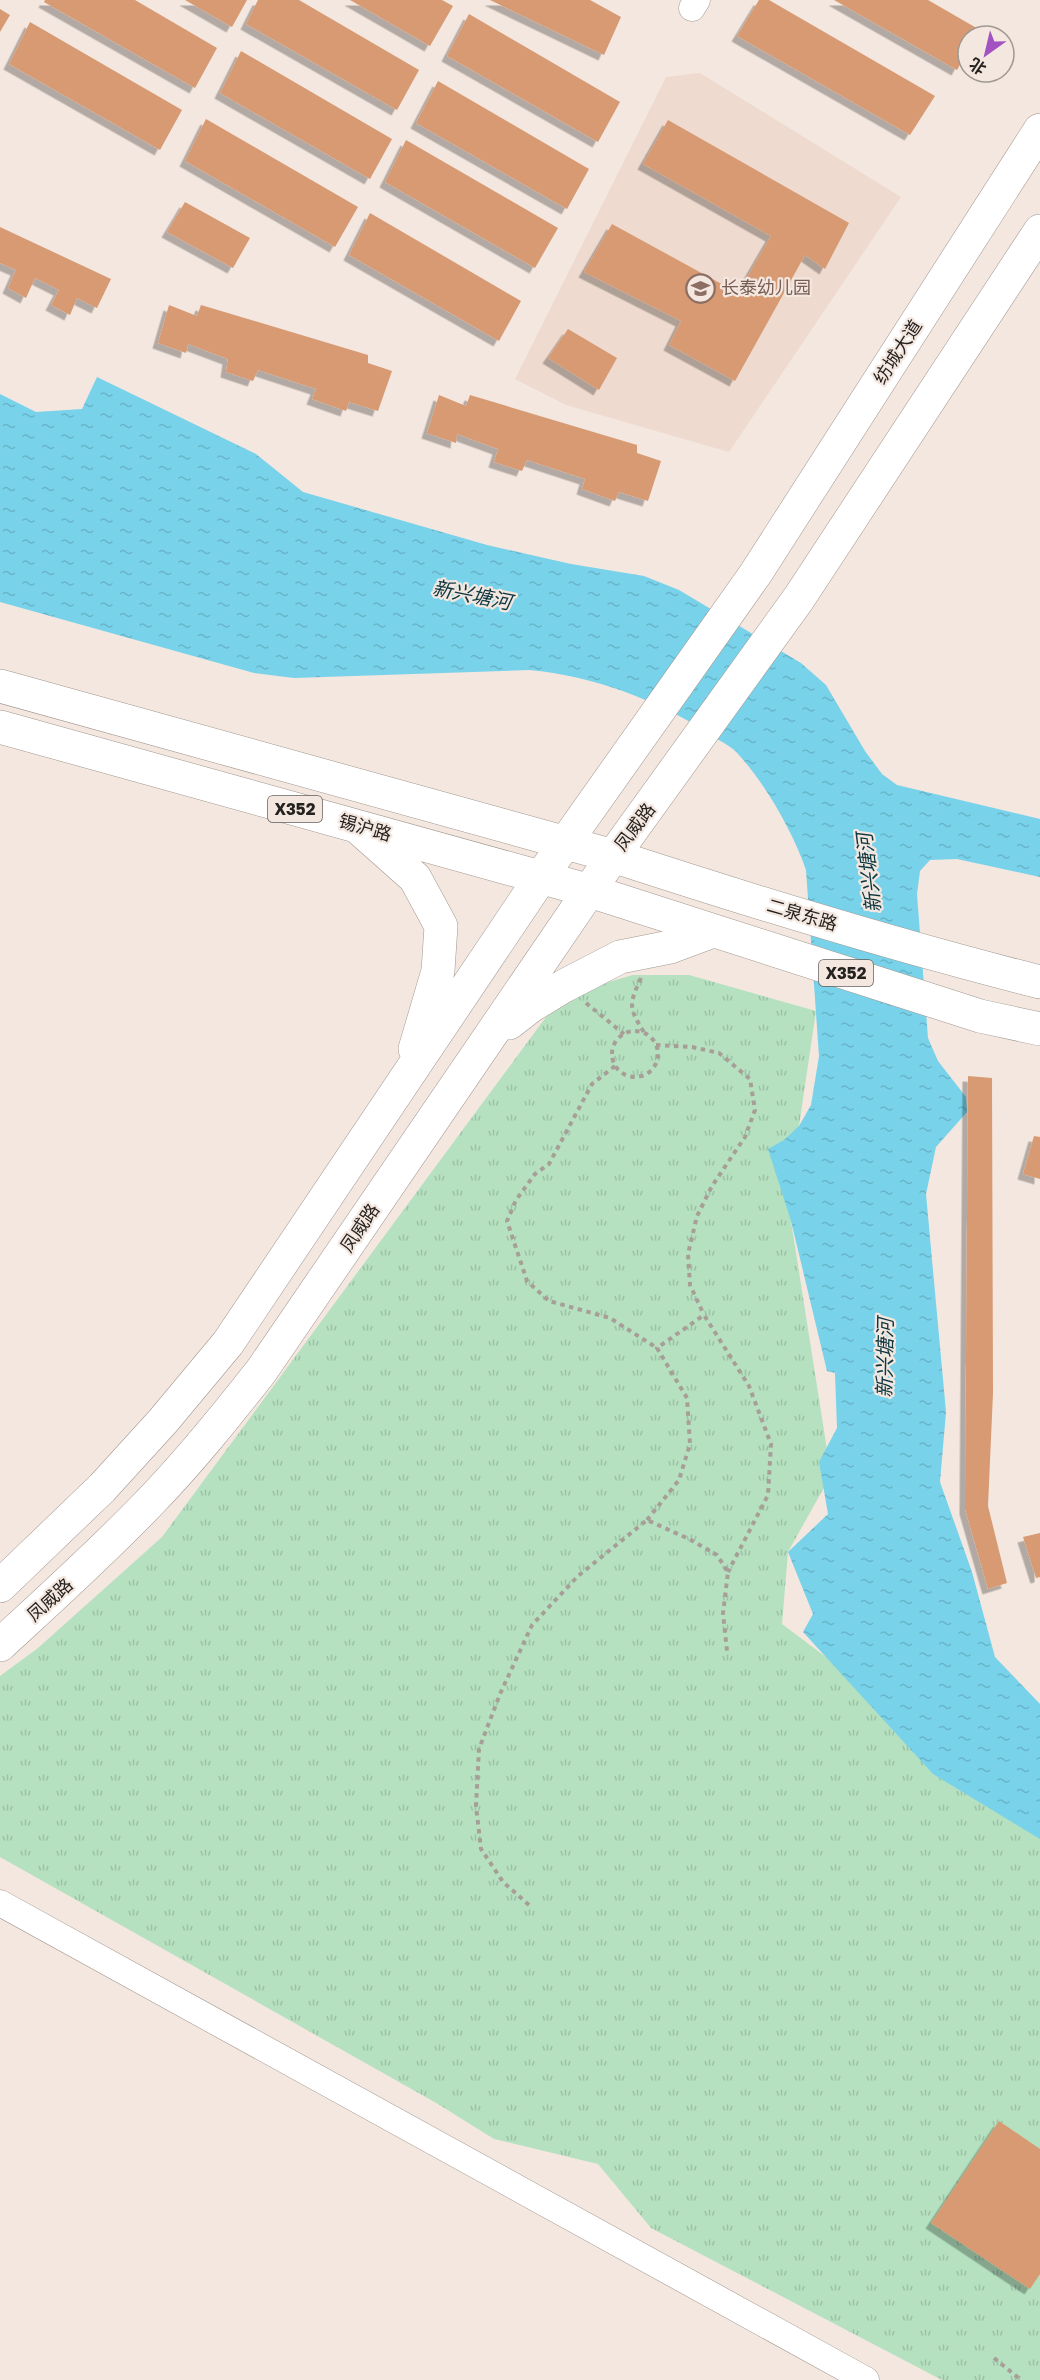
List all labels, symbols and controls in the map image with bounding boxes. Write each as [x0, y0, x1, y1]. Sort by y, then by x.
north arrow [956, 24, 1016, 84]
text: 北 [965, 54, 990, 79]
school or university icon: 长泰幼儿园 [684, 272, 716, 304]
place label: 长泰幼儿园 [721, 276, 811, 298]
street label: 纺城大道 [868, 315, 926, 388]
water label: 新兴塘河 [431, 575, 518, 614]
road number: X352 [268, 796, 322, 822]
street label: 凤威路 [609, 798, 659, 855]
street label: 锡沪路 [336, 809, 394, 845]
water label: 新兴塘河 [851, 828, 885, 914]
street label: 二泉东路 [765, 894, 840, 935]
road number: X352 [819, 960, 873, 986]
street label: 凤威路 [335, 1199, 383, 1256]
water label: 新兴塘河 [871, 1314, 897, 1398]
street label: 凤威路 [22, 1573, 77, 1625]

